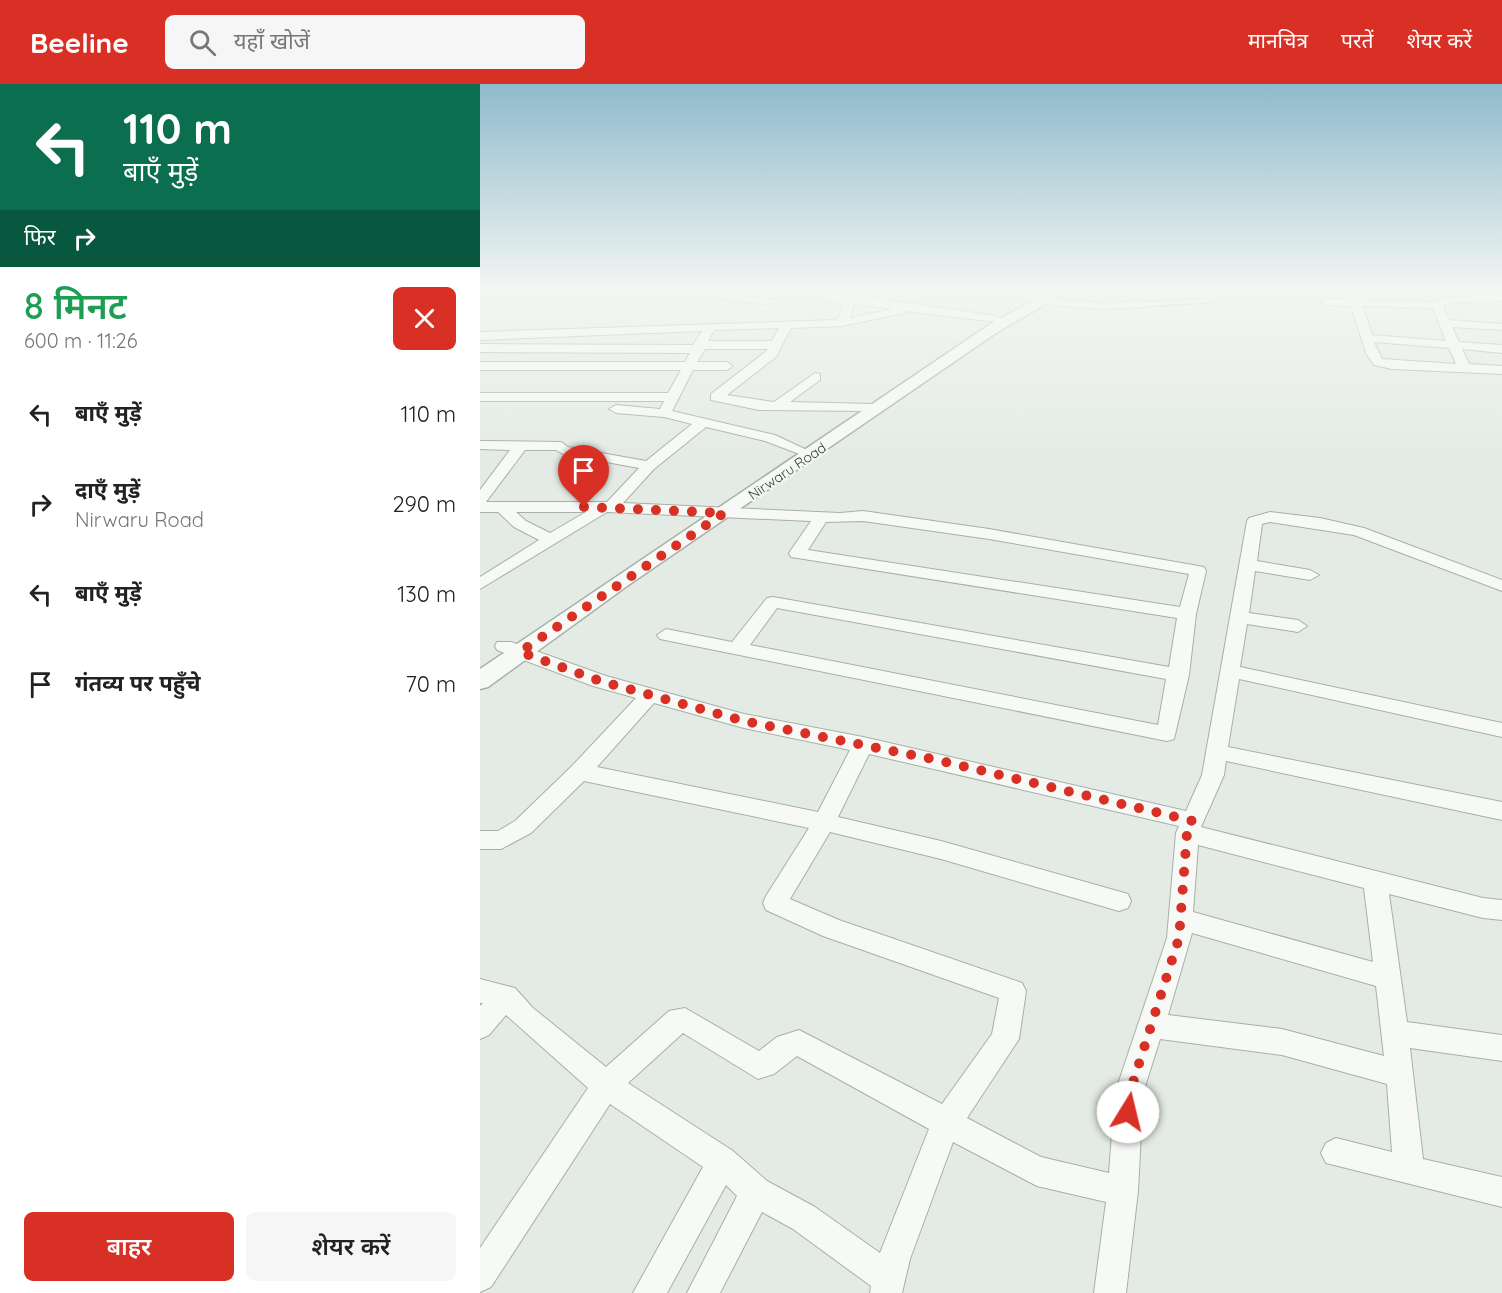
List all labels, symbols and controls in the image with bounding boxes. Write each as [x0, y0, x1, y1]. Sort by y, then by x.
search box [165, 15, 585, 69]
text: Beeline [30, 25, 129, 60]
icon: search [186, 26, 219, 59]
text: यहाँ खोजें [234, 27, 310, 55]
text: मानचित्र [1248, 27, 1308, 53]
text: परतें [1341, 27, 1374, 53]
text: शेयर करें [1407, 27, 1472, 53]
text: 110 m [123, 102, 232, 155]
icon: left [24, 108, 102, 186]
text: बाएँ मुड़ें [123, 154, 198, 188]
icon: right [68, 222, 101, 255]
text: फिर [24, 223, 56, 251]
text: 8 मिनट [24, 283, 127, 328]
button: close [393, 287, 456, 350]
text: 600 m · 11:26 [24, 328, 137, 353]
icon: left [24, 398, 57, 431]
text: बाएँ मुड़ें [75, 399, 141, 427]
text: 110 m [401, 400, 456, 428]
street label: Nirwaru Road [745, 438, 829, 504]
pin [558, 445, 609, 507]
icon: arrive [567, 454, 600, 487]
text: दाएँ मुड़ें [75, 476, 140, 504]
icon: right [24, 488, 57, 521]
text: 290 m [392, 490, 456, 518]
text: Nirwaru Road [75, 507, 204, 532]
icon: left [24, 578, 57, 611]
text: बाएँ मुड़ें [75, 579, 141, 607]
text: 130 m [397, 580, 456, 608]
icon: arrive [24, 668, 57, 701]
text: गंतव्य पर पहुँचे [75, 669, 200, 697]
text: 70 m [406, 670, 456, 698]
position arrow [1096, 1080, 1160, 1144]
button: बाहर [24, 1212, 234, 1281]
button: शेयर करें [246, 1212, 456, 1281]

